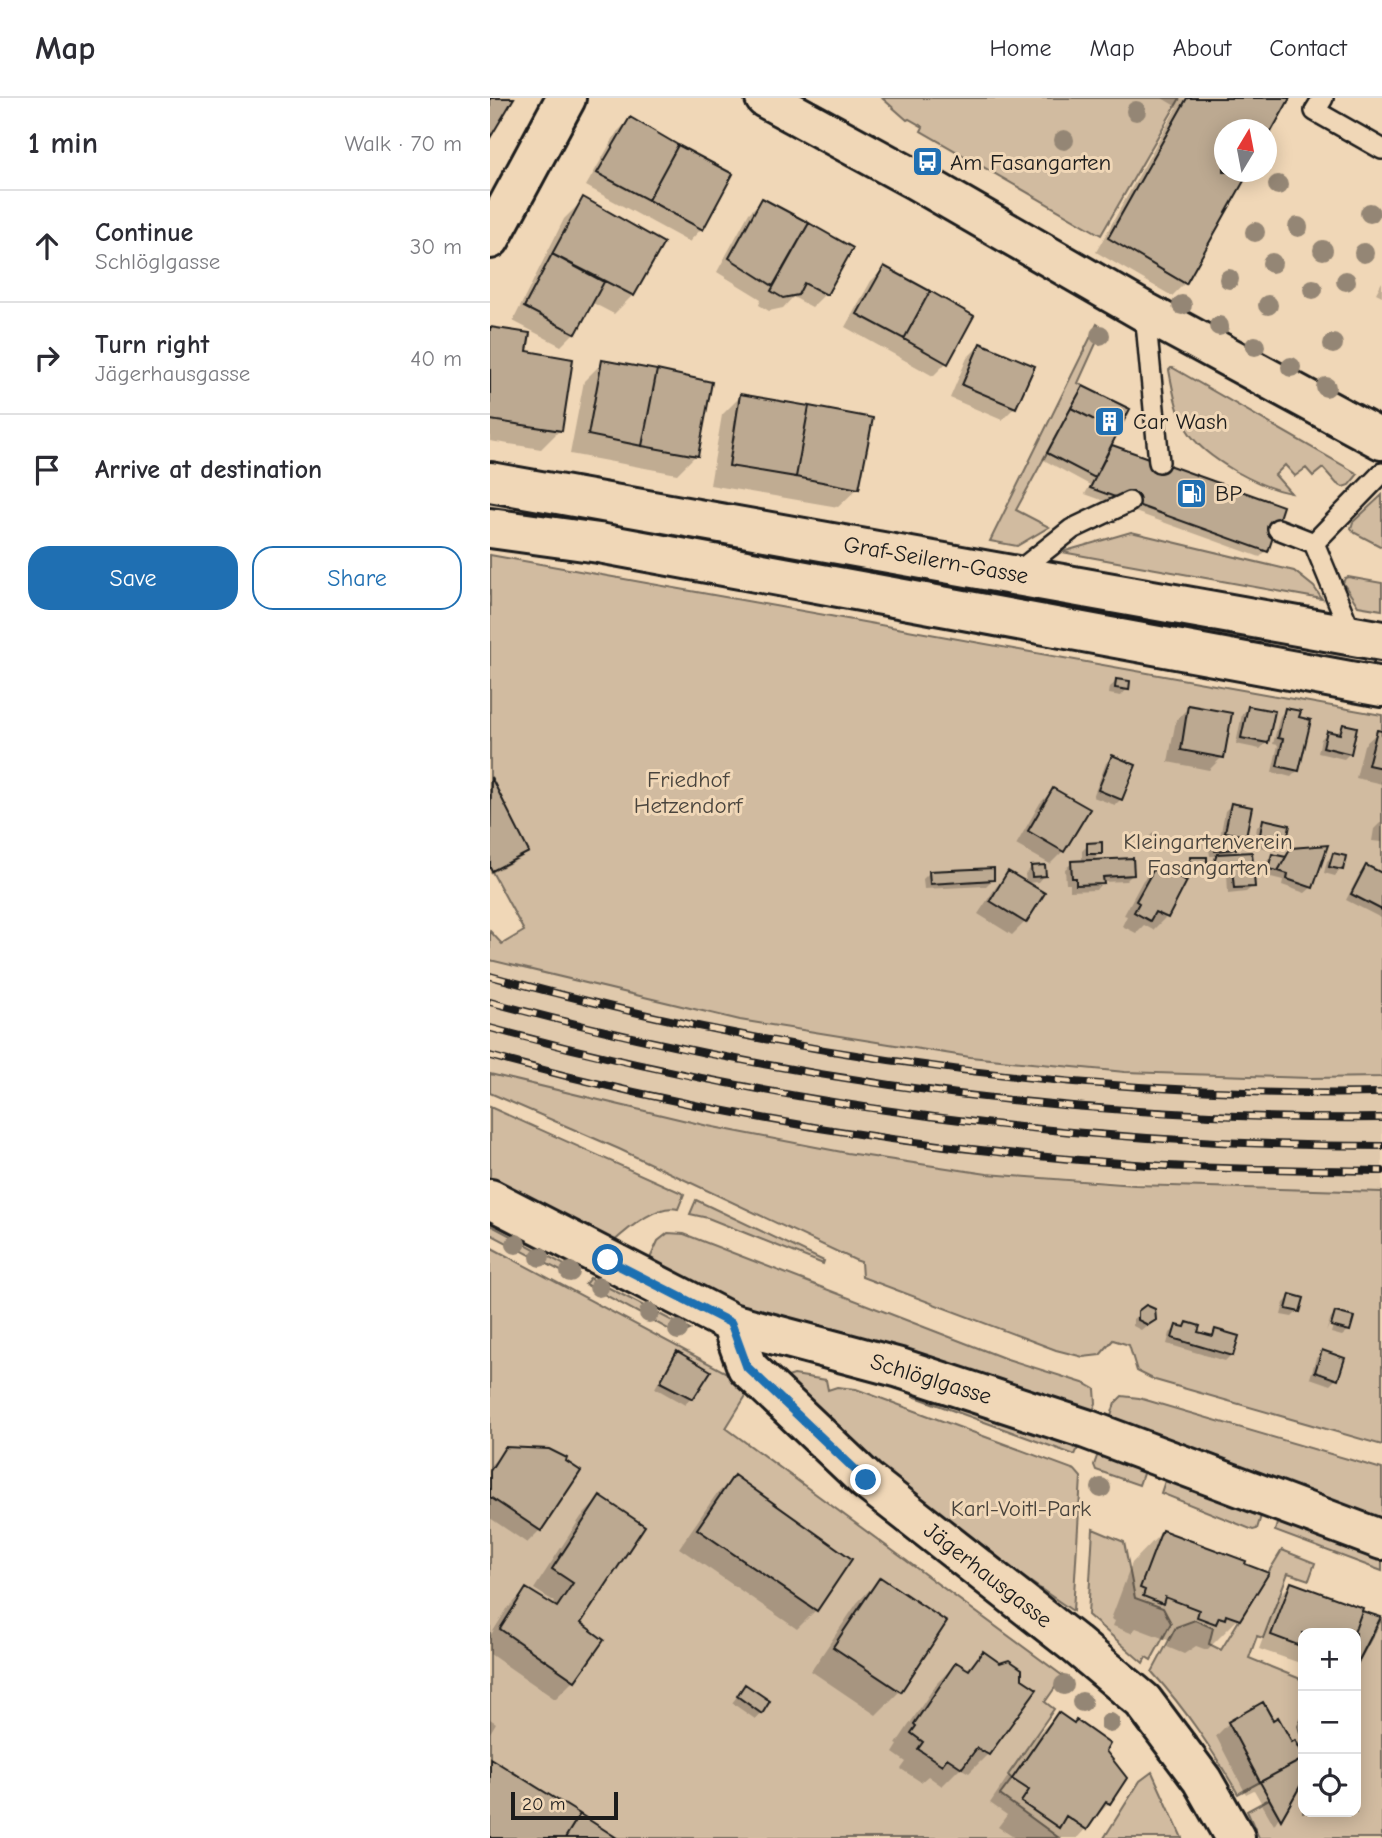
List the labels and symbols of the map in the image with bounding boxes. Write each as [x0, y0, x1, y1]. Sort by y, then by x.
north arrow [1214, 119, 1277, 182]
bus stop icon: Am Fasangarten [910, 145, 944, 179]
place label: Am Fasangarten [950, 149, 1111, 176]
building icon: Car Wash [1093, 404, 1127, 438]
place label: Car Wash [1133, 408, 1228, 435]
fuel station icon: BP [1175, 476, 1209, 510]
place label: BP [1215, 480, 1242, 507]
street label: Graf-Seilern-Gasse [842, 530, 1030, 590]
park label: Friedhof Hetzendorf [634, 766, 744, 819]
park label: Kleingartenverein Fasangarten [1123, 828, 1293, 881]
route start [592, 1244, 623, 1275]
street label: Schlöglgasse [867, 1348, 995, 1410]
route end [850, 1464, 881, 1495]
park label: Karl-Voitl-Park [951, 1495, 1091, 1522]
street label: Jägerhausgasse [918, 1517, 1058, 1633]
scale bar [511, 1789, 618, 1821]

